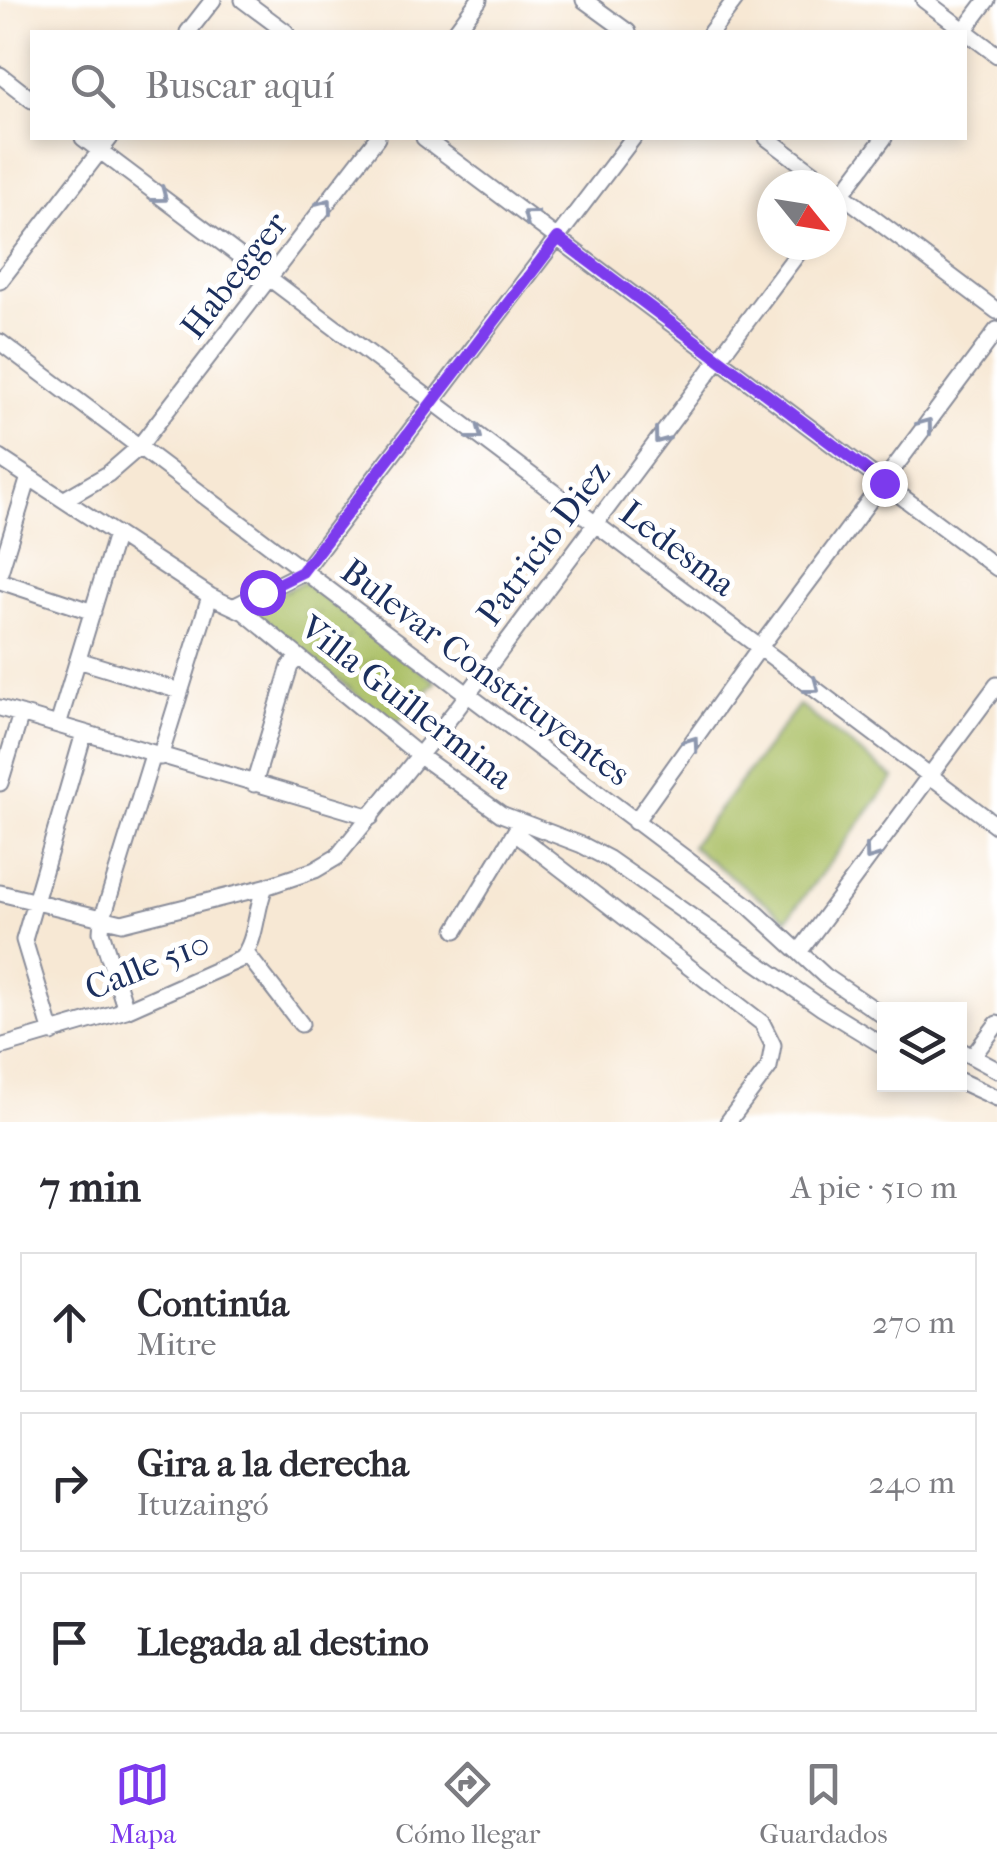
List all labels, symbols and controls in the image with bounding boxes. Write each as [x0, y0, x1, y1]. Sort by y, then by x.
search box [30, 30, 967, 140]
icon: search [65, 58, 120, 113]
text: Buscar aquí [145, 63, 334, 108]
north arrow [757, 170, 847, 260]
one-way arrow [150, 185, 168, 202]
one-way arrow [315, 198, 332, 216]
street label: Habegger [172, 204, 297, 347]
one-way arrow [522, 211, 540, 228]
one-way arrow [915, 418, 932, 436]
one-way arrow [465, 422, 483, 439]
one-way arrow [655, 426, 672, 444]
street label: Patricio Diez [468, 453, 618, 633]
route end [862, 461, 908, 507]
street label: Ledesma [612, 492, 744, 605]
street label: Bulevar Constituyentes [333, 550, 638, 795]
route start [240, 570, 286, 616]
street label: Villa Guillermina [292, 606, 522, 799]
one-way arrow [802, 676, 820, 693]
one-way arrow [680, 736, 698, 754]
one-way arrow [866, 843, 883, 861]
street label: Calle 510 [79, 922, 215, 1009]
map controls [877, 1002, 967, 1092]
button: layers [877, 1002, 967, 1092]
text: 7 min [40, 1163, 141, 1212]
text: A pie · 510 m [791, 1169, 957, 1206]
text: Continúa [137, 1281, 289, 1326]
icon: ahead [42, 1295, 97, 1350]
text: 270 m [872, 1304, 955, 1341]
text: Mitre [137, 1326, 216, 1363]
text: Gira a la derecha [137, 1441, 409, 1486]
icon: right [42, 1455, 97, 1510]
text: 240 m [869, 1464, 955, 1501]
text: Ituzaingó [137, 1486, 269, 1523]
icon: arrive [42, 1615, 97, 1670]
text: Llegada al destino [137, 1620, 429, 1665]
tab: Mapa [109, 1757, 176, 1850]
tab: Cómo llegar [395, 1757, 540, 1850]
tab: Guardados [759, 1757, 888, 1850]

